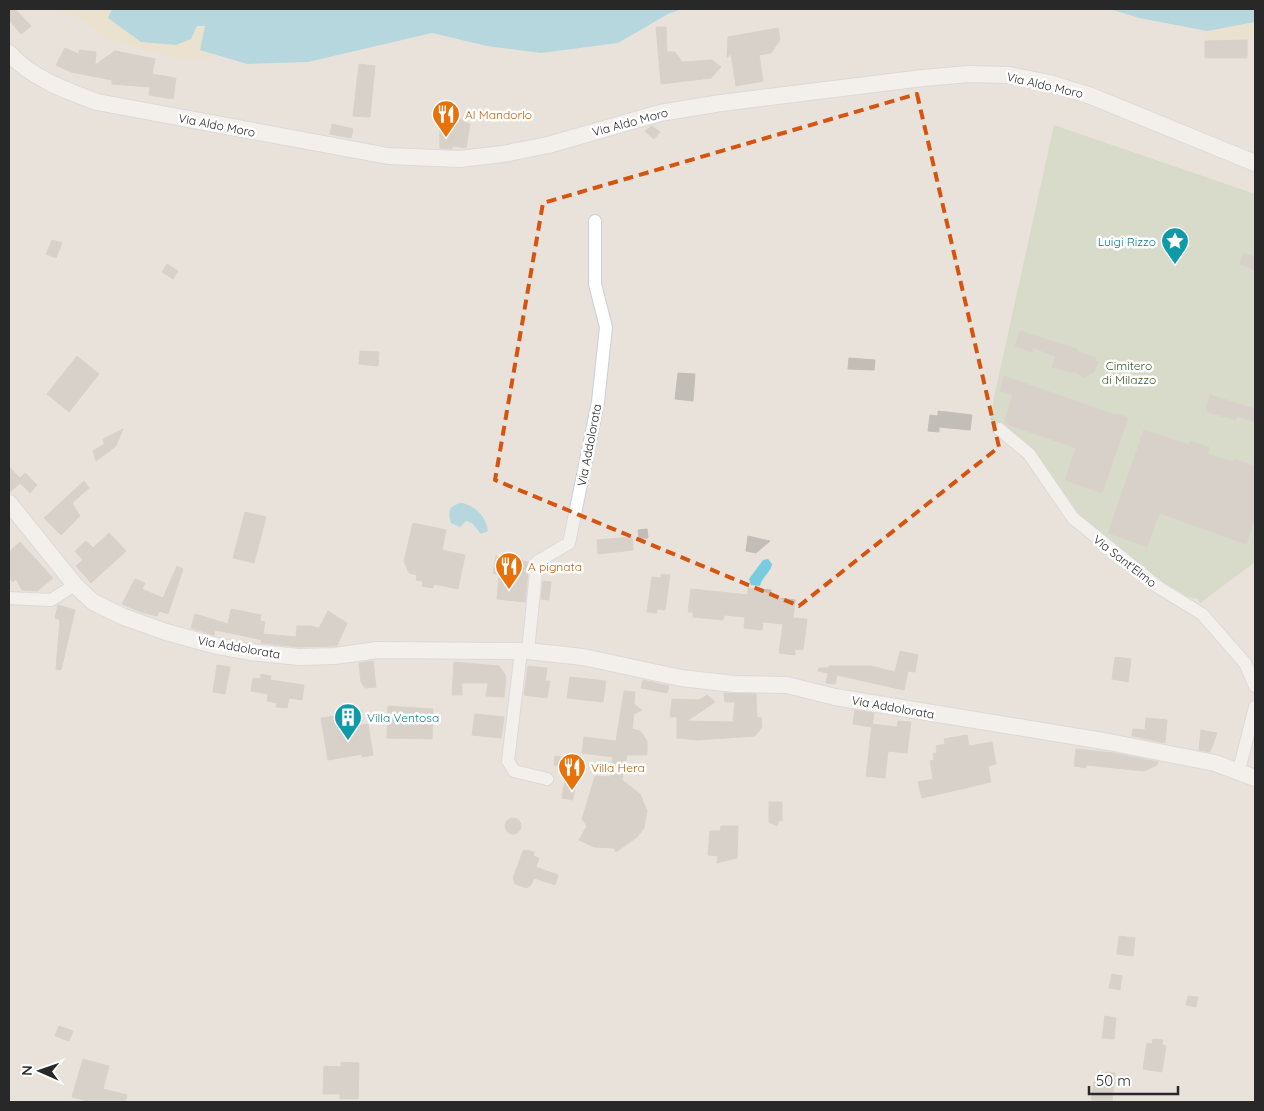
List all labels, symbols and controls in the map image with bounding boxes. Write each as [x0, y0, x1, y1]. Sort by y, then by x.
street label: Via Aldo Moro [1005, 69, 1085, 101]
restaurant icon: Al Mandorlo [431, 99, 461, 138]
street label: Via Aldo Moro [590, 105, 670, 139]
place label: Al Mandorlo [465, 107, 532, 122]
street label: Via Aldo Moro [177, 110, 257, 140]
place icon: Luigi Rizzo [1160, 226, 1190, 265]
place label: Luigi Rizzo [1098, 234, 1156, 249]
park label: Cimitero di Milazzo [1102, 358, 1156, 387]
street label: Via Addolorata [574, 403, 604, 487]
street label: Via Sant'Elmo [1090, 532, 1160, 590]
restaurant icon: A pignata [494, 551, 524, 590]
place label: A pignata [528, 559, 582, 574]
street label: Via Addolorata [197, 632, 281, 662]
street label: Via Addolorata [851, 692, 935, 722]
building icon: Villa Ventosa [333, 702, 363, 741]
place label: Villa Ventosa [367, 710, 439, 725]
restaurant icon: Villa Hera [557, 752, 587, 791]
place label: Villa Hera [591, 760, 645, 775]
north arrow [15, 1046, 65, 1096]
scale bar [1089, 1064, 1178, 1096]
text: N [18, 1065, 36, 1076]
text: 50 m [1096, 1071, 1131, 1090]

